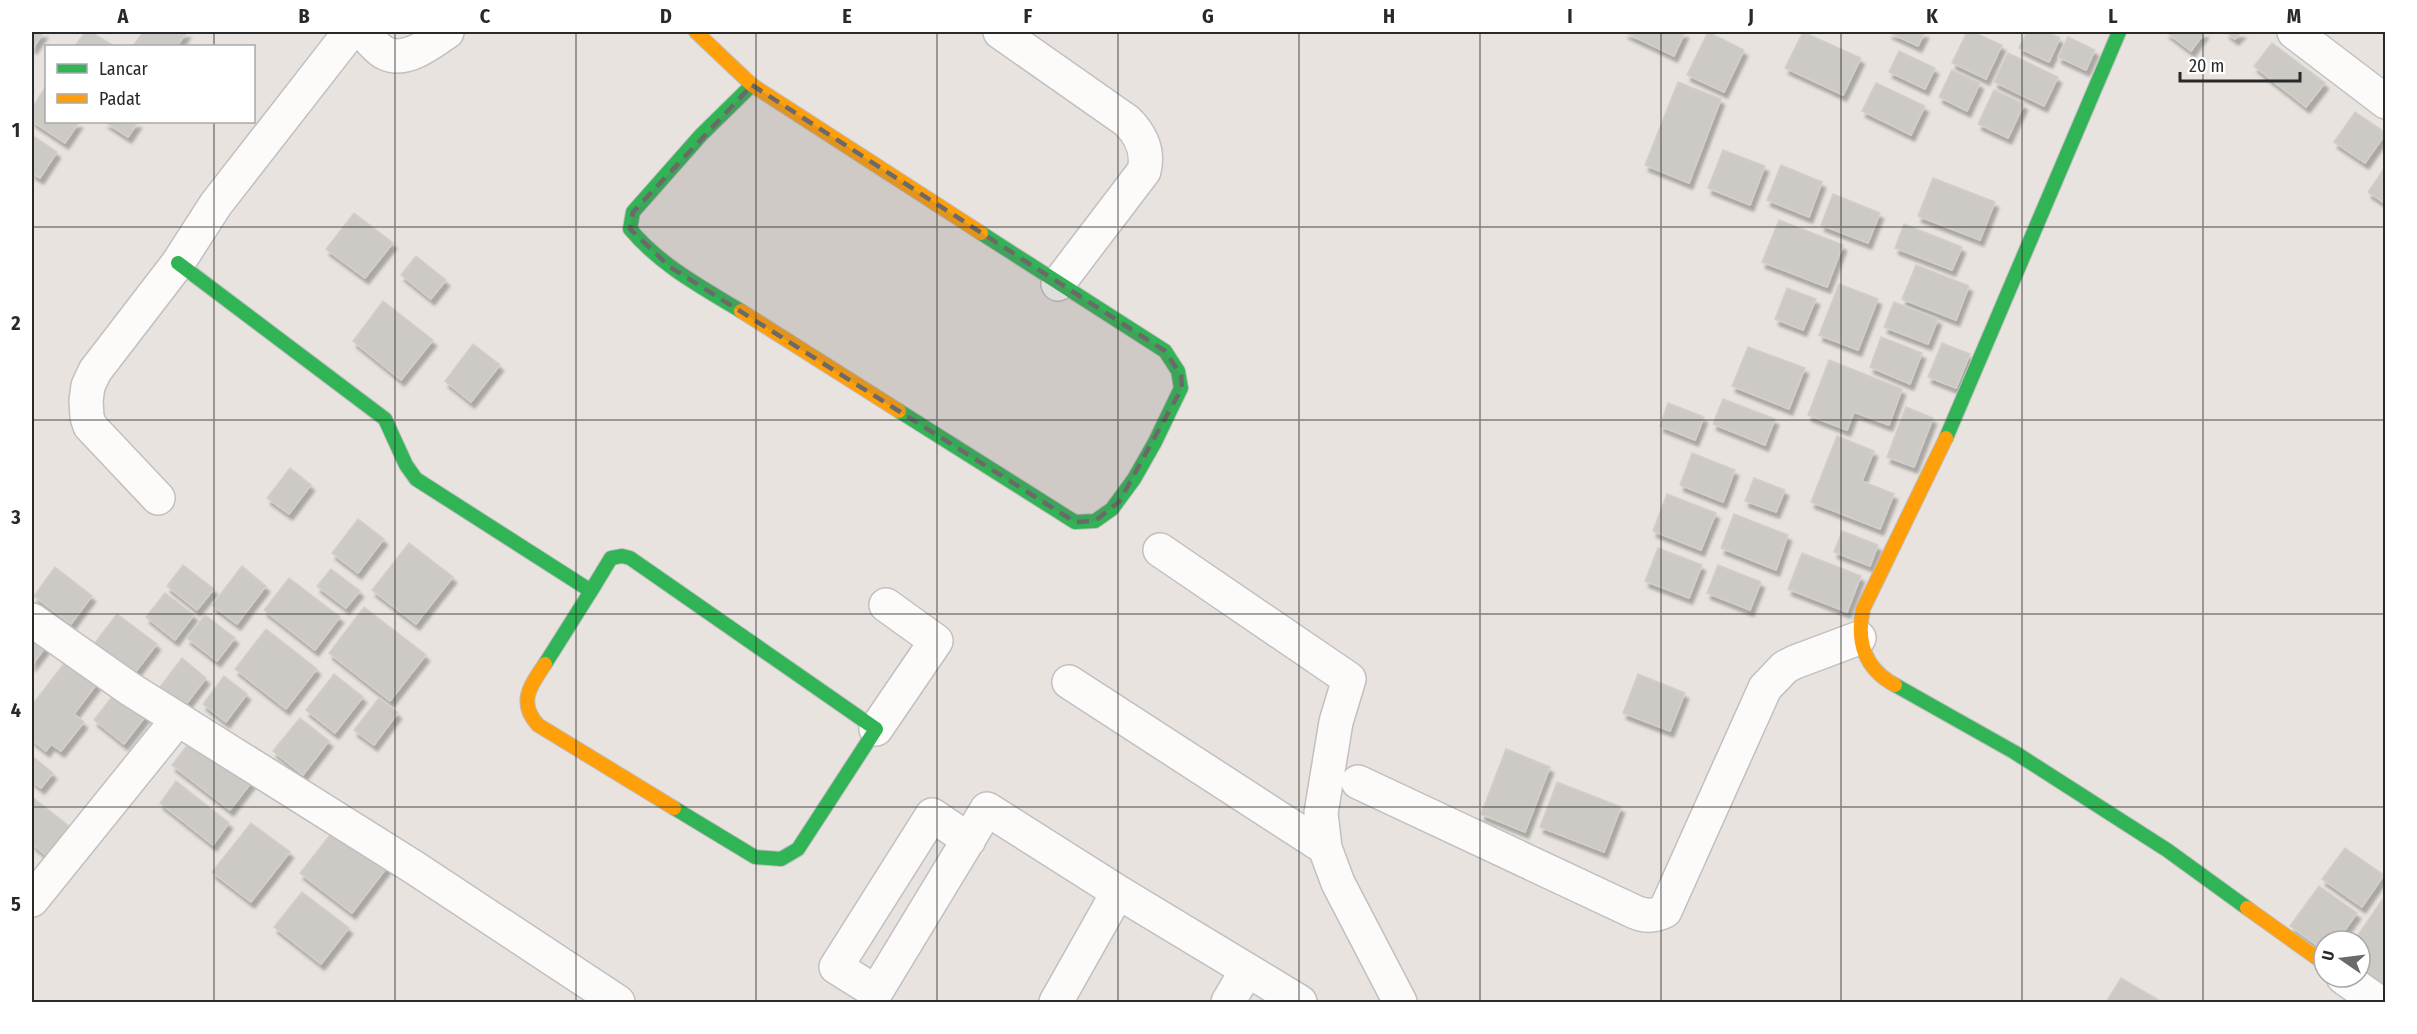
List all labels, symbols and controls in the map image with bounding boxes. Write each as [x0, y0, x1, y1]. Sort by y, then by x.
text: A [117, 4, 130, 28]
text: B [298, 4, 310, 28]
text: C [480, 4, 491, 28]
text: D [660, 4, 672, 28]
text: E [842, 4, 852, 28]
text: F [1024, 4, 1033, 28]
text: G [1202, 4, 1214, 28]
text: H [1383, 4, 1395, 28]
text: I [1567, 4, 1573, 28]
text: J [1747, 4, 1754, 28]
text: K [1926, 4, 1938, 28]
text: L [2108, 4, 2118, 28]
text: M [2287, 4, 2301, 28]
legend [45, 45, 255, 123]
scale bar [2180, 45, 2300, 83]
text: 20 m [2189, 55, 2224, 77]
text: Lancar [99, 58, 148, 80]
text: Padat [99, 88, 141, 110]
text: 1 [12, 118, 20, 142]
text: 2 [10, 311, 21, 335]
text: 3 [10, 505, 21, 529]
text: 4 [11, 698, 21, 722]
text: 5 [11, 892, 21, 916]
north arrow [2312, 929, 2372, 989]
text: U [2318, 949, 2338, 962]

